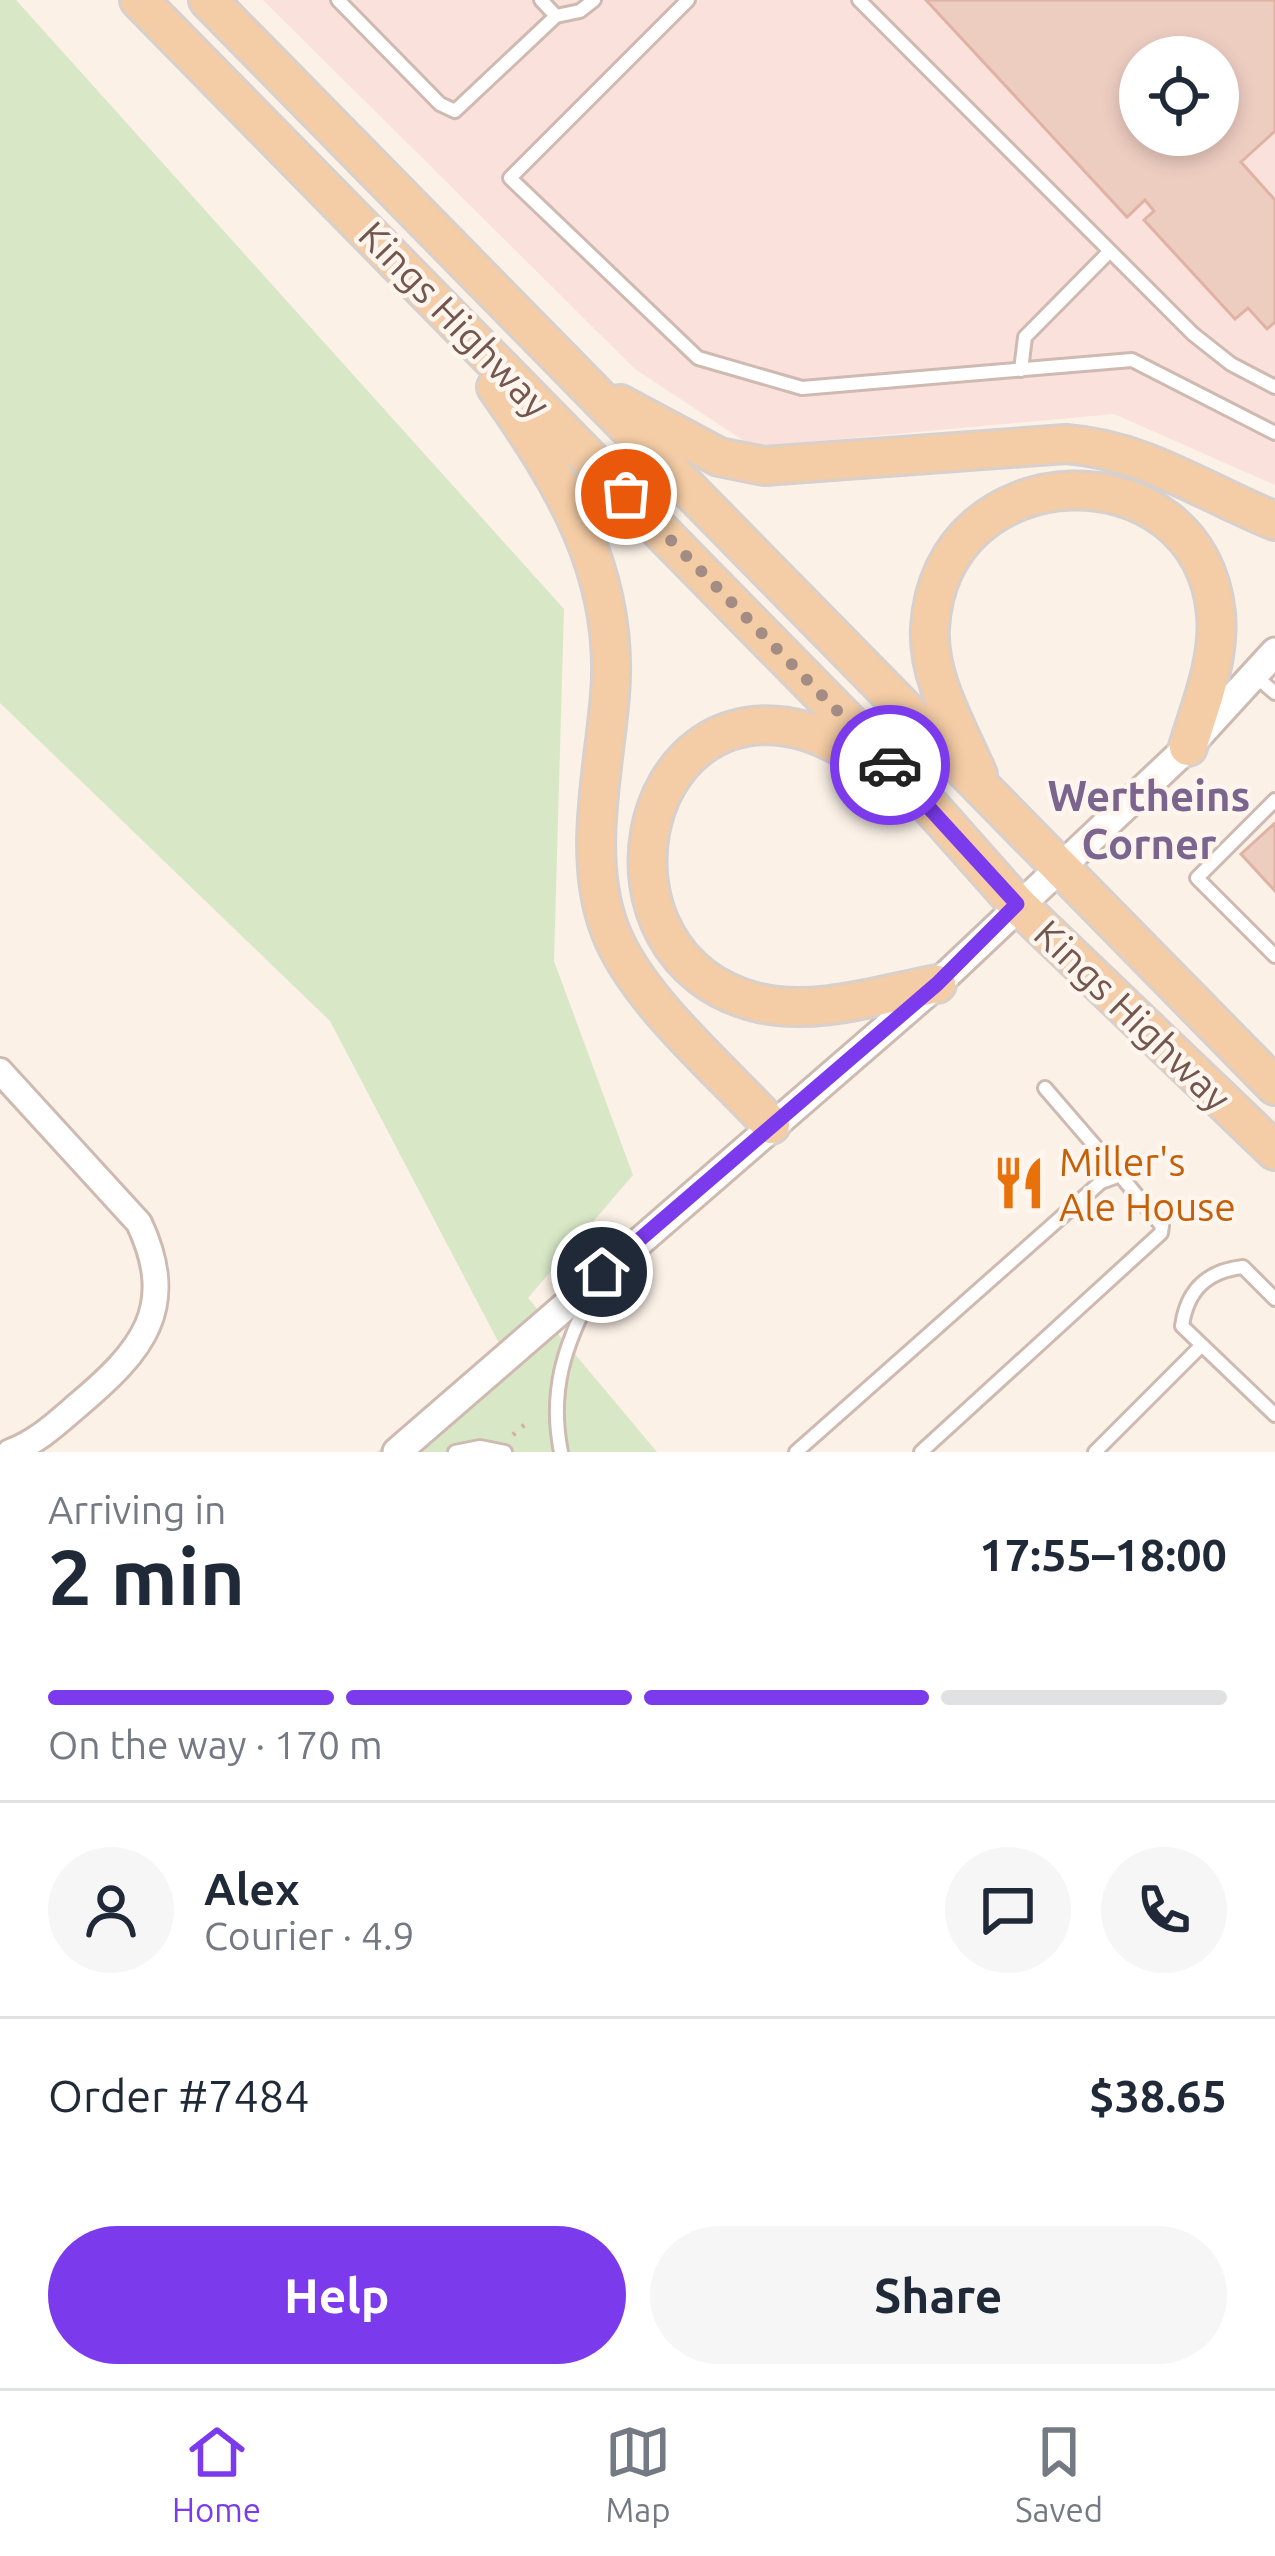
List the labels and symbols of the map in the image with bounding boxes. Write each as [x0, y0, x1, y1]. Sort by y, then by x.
street label: Kings Highway [351, 212, 559, 426]
pin [575, 443, 677, 545]
courier [830, 705, 950, 825]
district label: Wertheins Corner [1048, 772, 1250, 867]
street label: Kings Highway [1026, 911, 1240, 1119]
place label: Miller's Ale House [1059, 1140, 1236, 1228]
restaurant icon: Miller's Ale House [990, 1154, 1048, 1212]
pin [551, 1221, 653, 1323]

